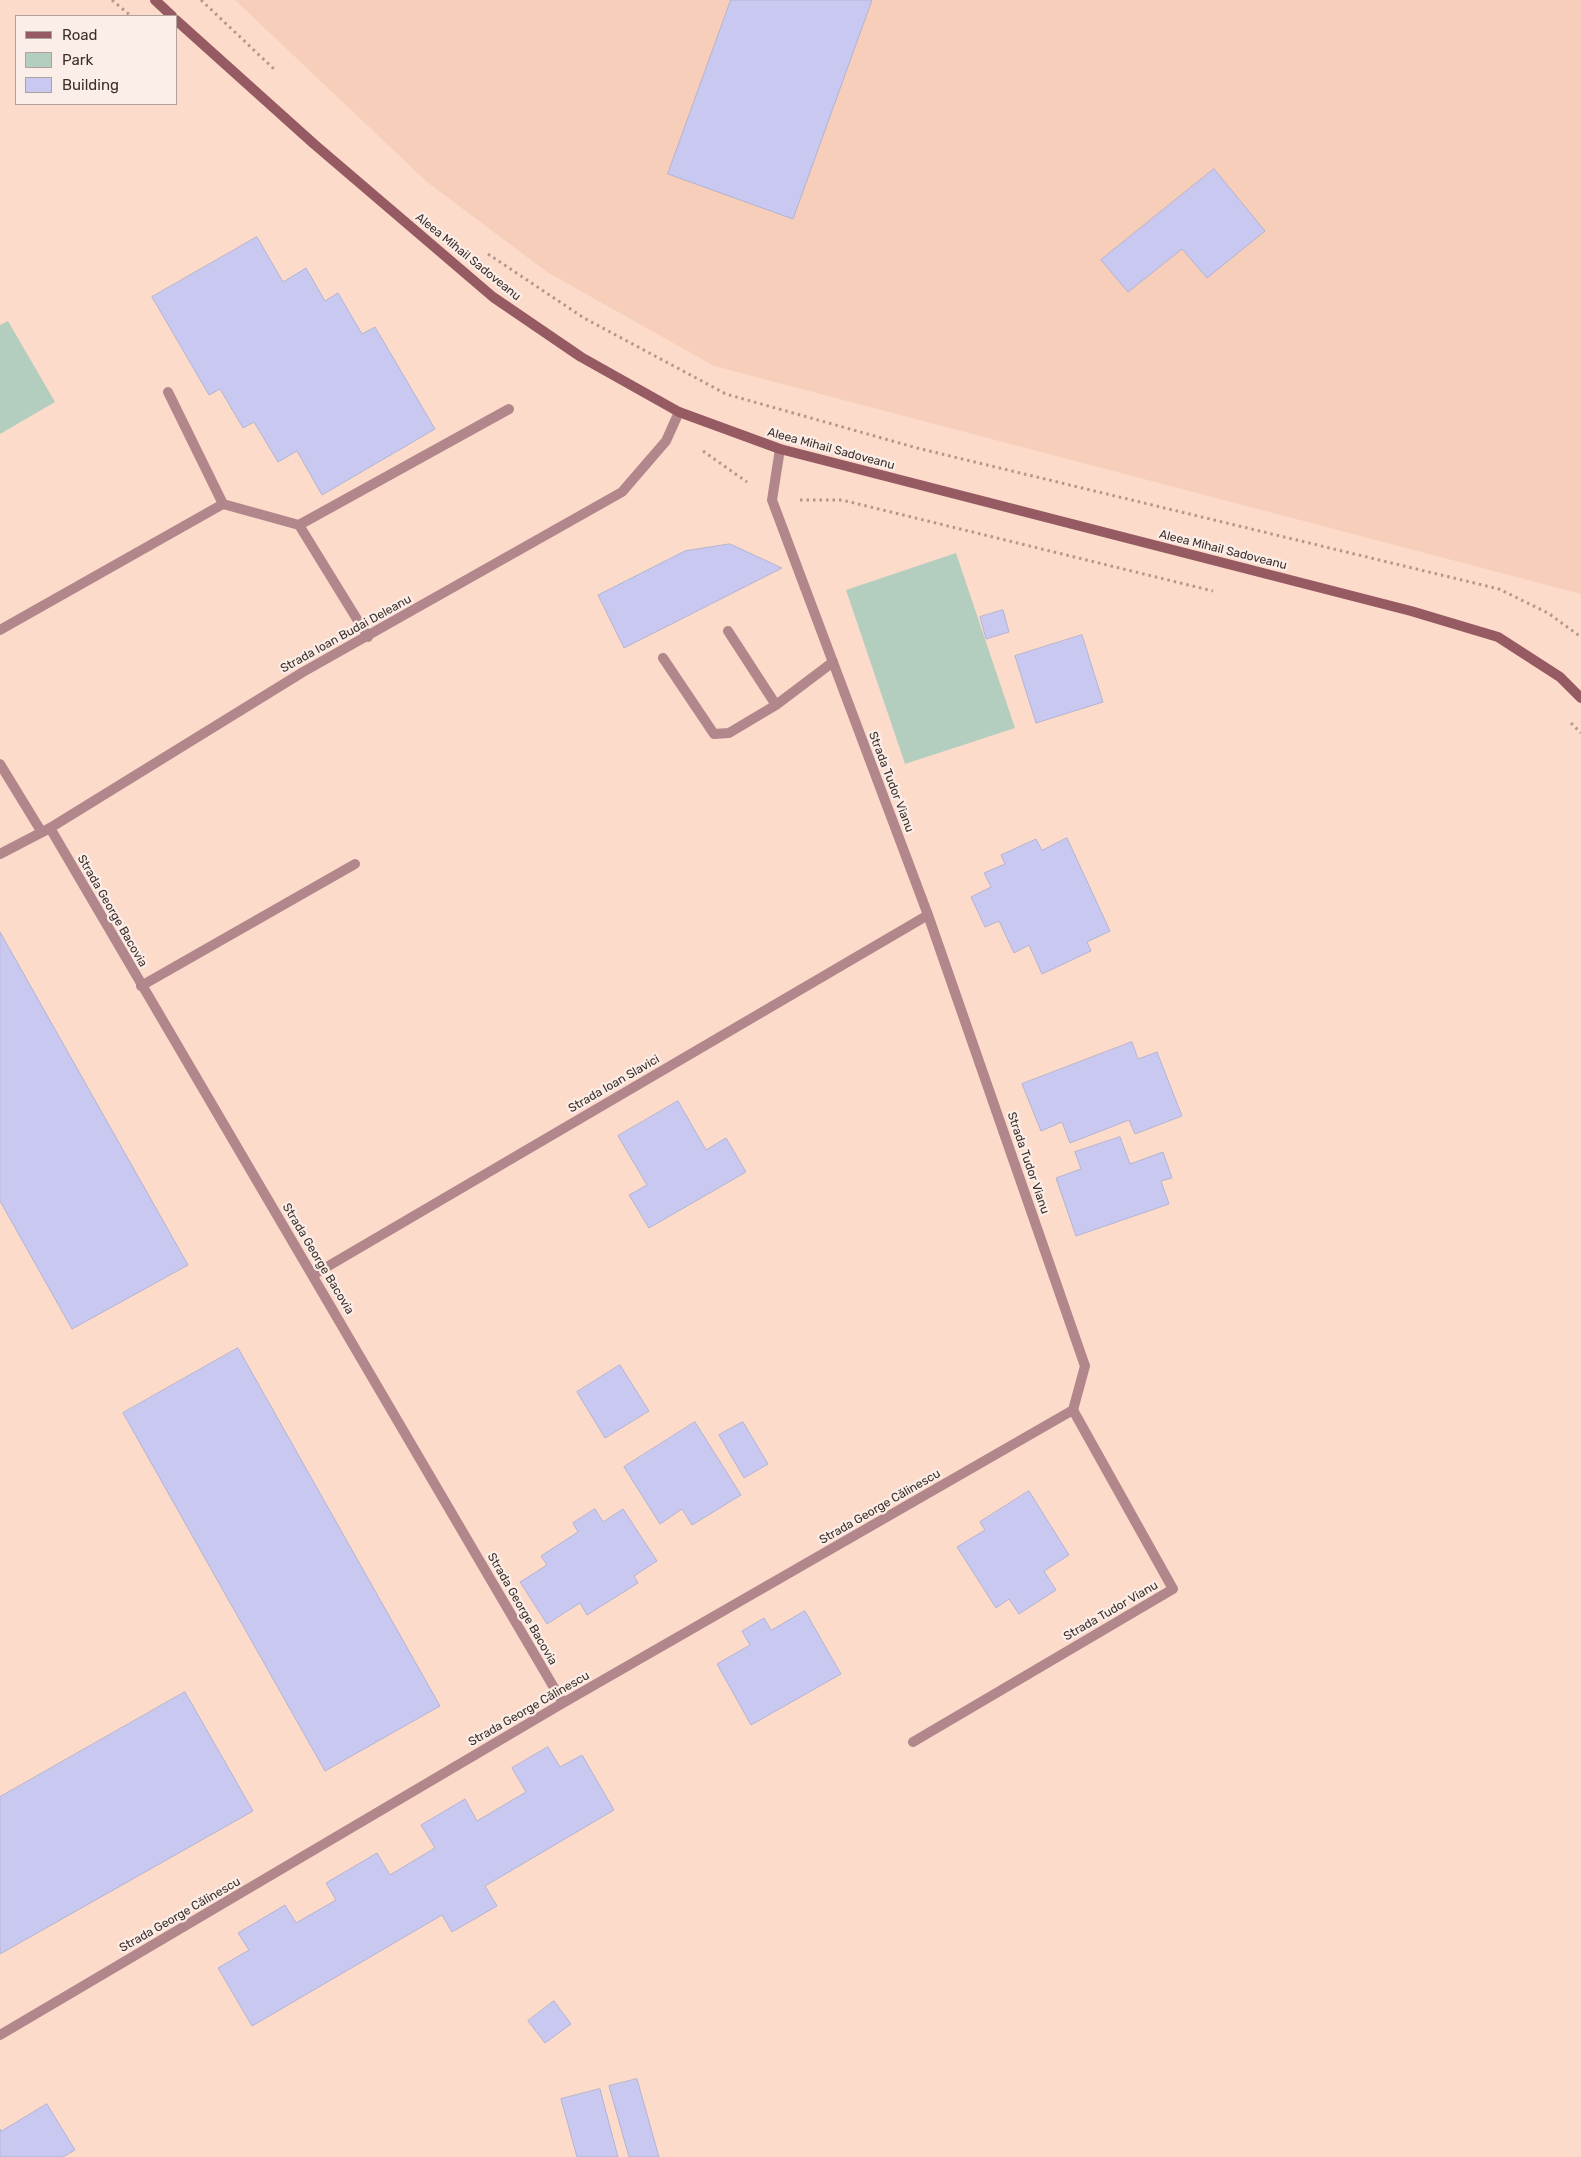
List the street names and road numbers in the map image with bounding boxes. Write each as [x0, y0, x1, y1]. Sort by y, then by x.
street label: Aleea Mihail Sadoveanu [412, 210, 524, 304]
street label: Aleea Mihail Sadoveanu [766, 425, 896, 473]
street label: Aleea Mihail Sadoveanu [1158, 527, 1288, 573]
street label: Strada Ioan Budai Deleanu [278, 592, 414, 676]
street label: Strada Tudor Vianu [865, 730, 917, 834]
street label: Strada George Bacovia [74, 852, 150, 970]
street label: Strada Ioan Slavici [566, 1052, 662, 1116]
street label: Strada Tudor Vianu [1004, 1110, 1052, 1216]
street label: Strada George Bacovia [279, 1201, 357, 1317]
street label: Strada George Călinescu [817, 1466, 943, 1548]
street label: Strada George Bacovia [484, 1550, 560, 1668]
street label: Strada Tudor Vianu [1061, 1578, 1161, 1644]
street label: Strada George Călinescu [466, 1668, 592, 1750]
street label: Strada George Călinescu [117, 1874, 243, 1956]

